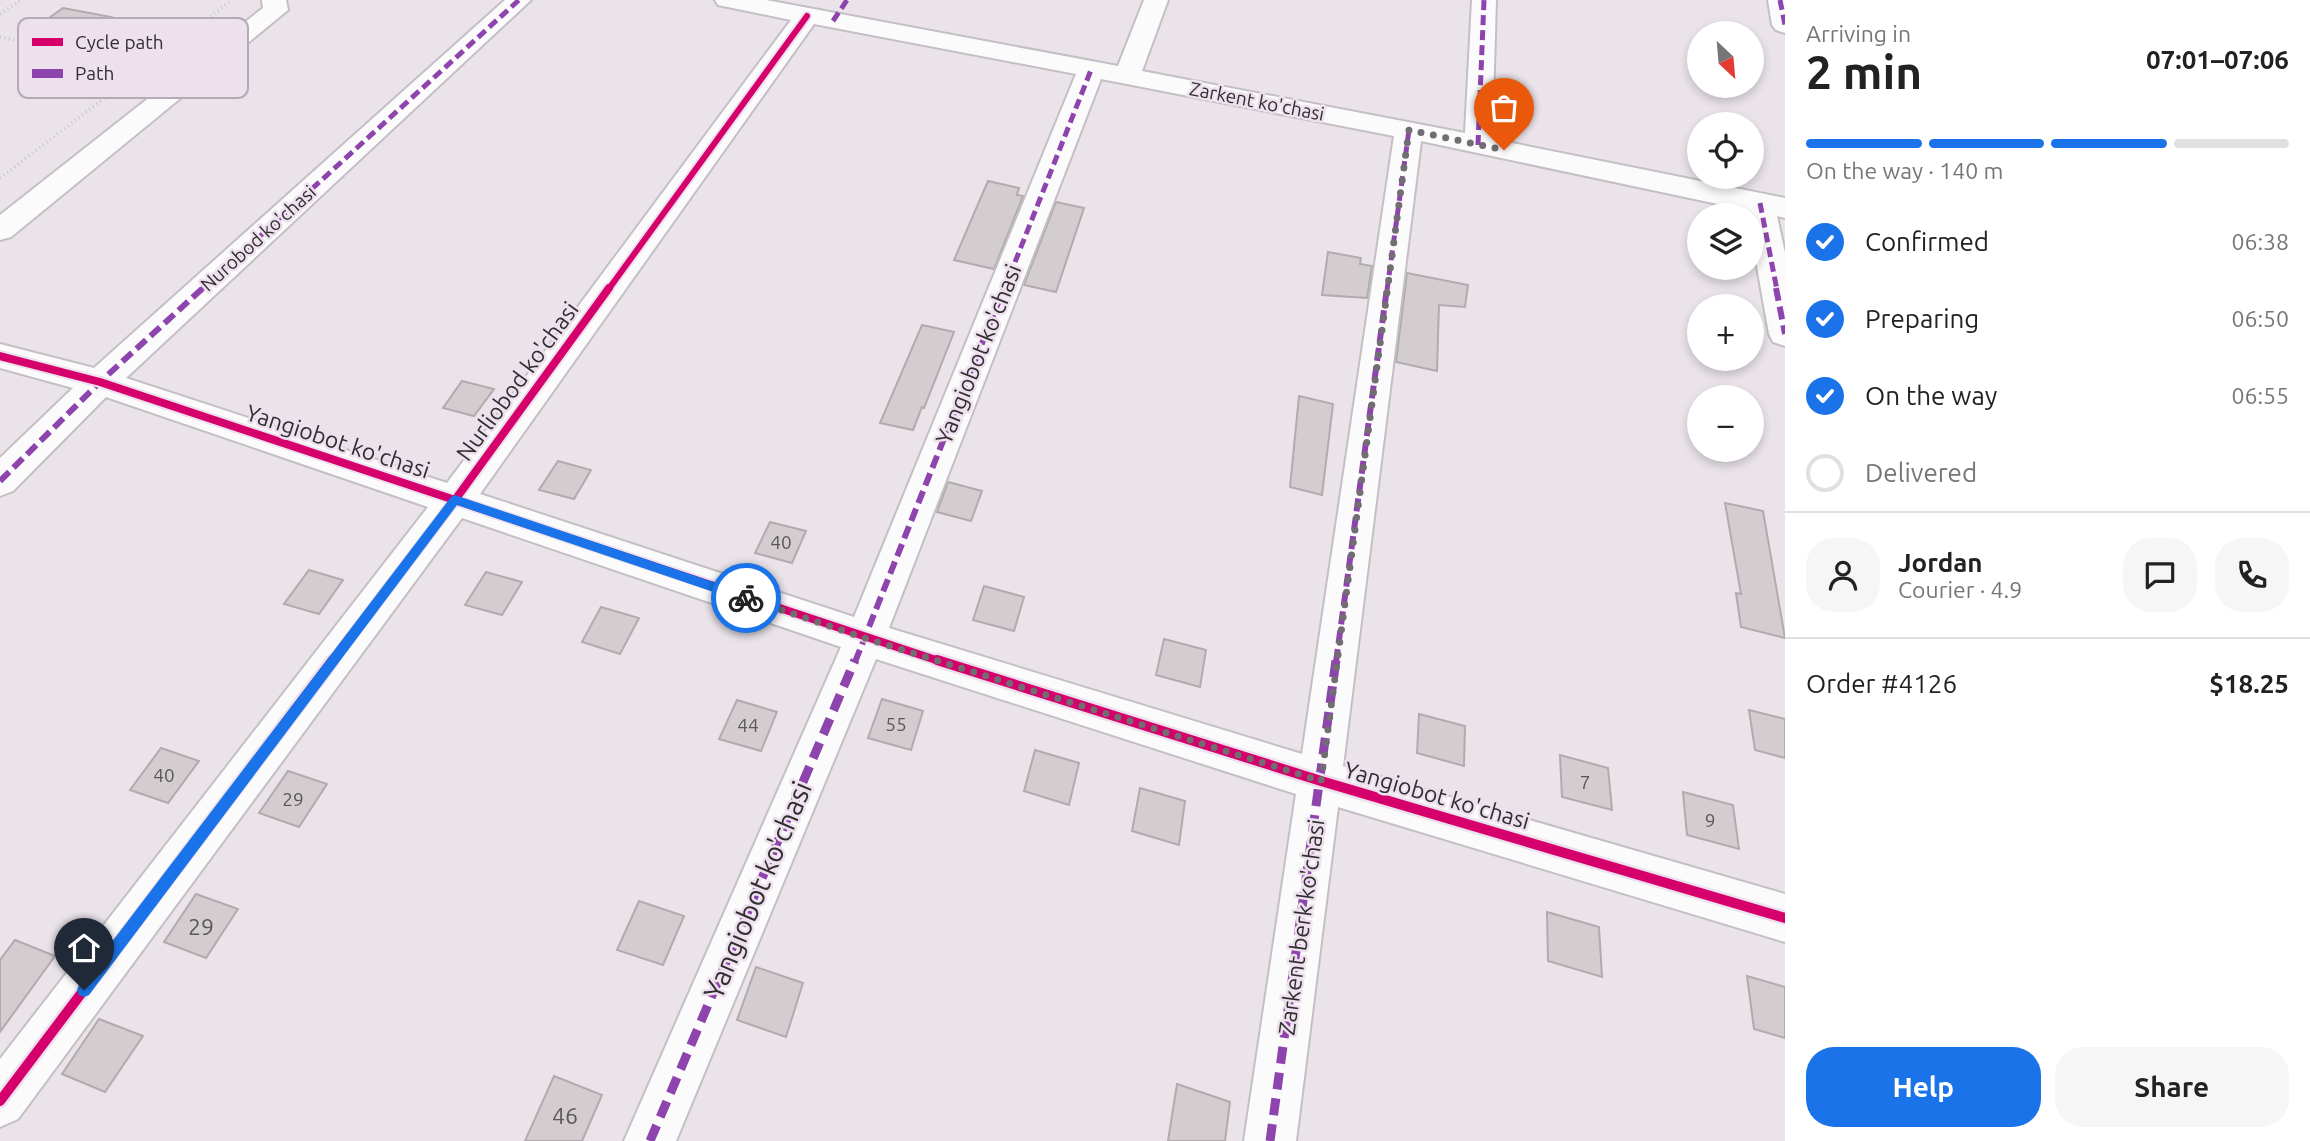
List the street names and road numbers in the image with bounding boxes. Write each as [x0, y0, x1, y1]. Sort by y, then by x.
street label: Zarkent ko'chasi [1188, 77, 1326, 125]
street label: Nurobod ko'chasi [196, 181, 320, 295]
street label: Yangiobot ko'chasi [930, 260, 1026, 448]
street label: Nurliobod ko'chasi [451, 297, 583, 465]
street label: Yangiobot ko'chasi [243, 399, 433, 483]
street label: Yangiobot ko'chasi [1341, 757, 1533, 833]
street label: Yangiobot ko'chasi [697, 776, 817, 1004]
street label: Zarkent berk ko'chasi [1273, 818, 1329, 1036]

